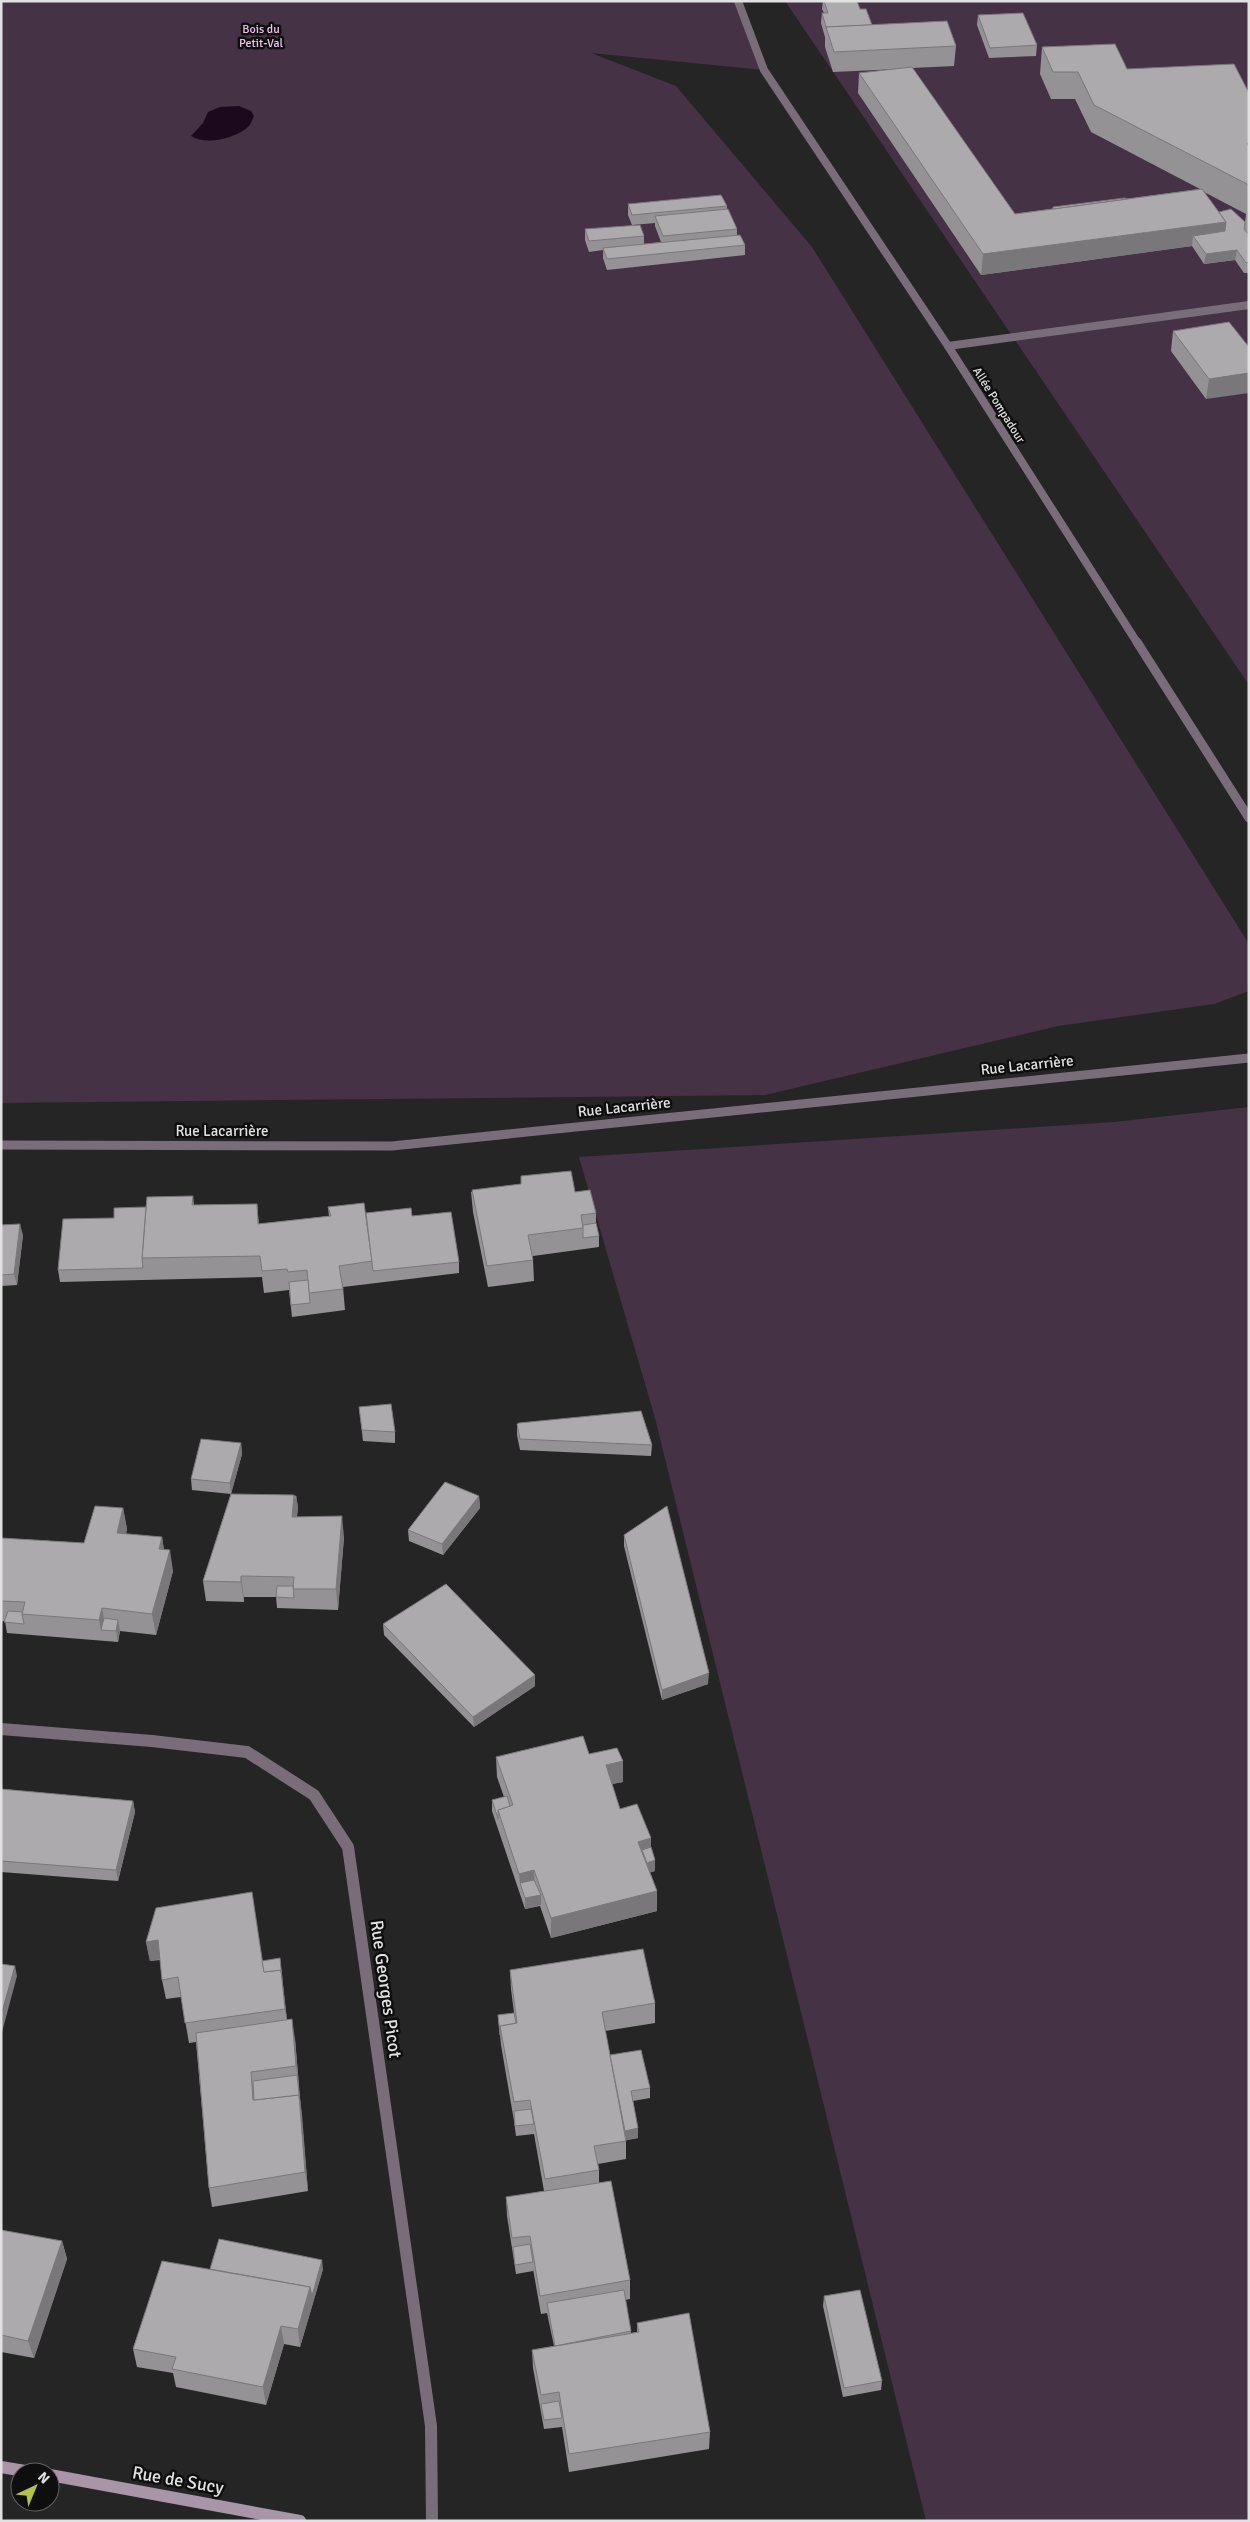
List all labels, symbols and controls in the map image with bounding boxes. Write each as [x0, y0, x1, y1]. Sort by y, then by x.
park label: Bois du Petit-Val [239, 22, 283, 51]
street label: Allée Pompadour [969, 364, 1028, 447]
street label: Rue Lacarrière [980, 1051, 1074, 1079]
street label: Rue Lacarrière [577, 1093, 671, 1121]
street label: Rue Lacarrière [175, 1122, 269, 1140]
street label: Rue Georges Picot [365, 1919, 407, 2059]
street label: Rue de Sucy [131, 2461, 226, 2499]
north arrow [10, 2462, 60, 2512]
text: N [34, 2469, 53, 2488]

